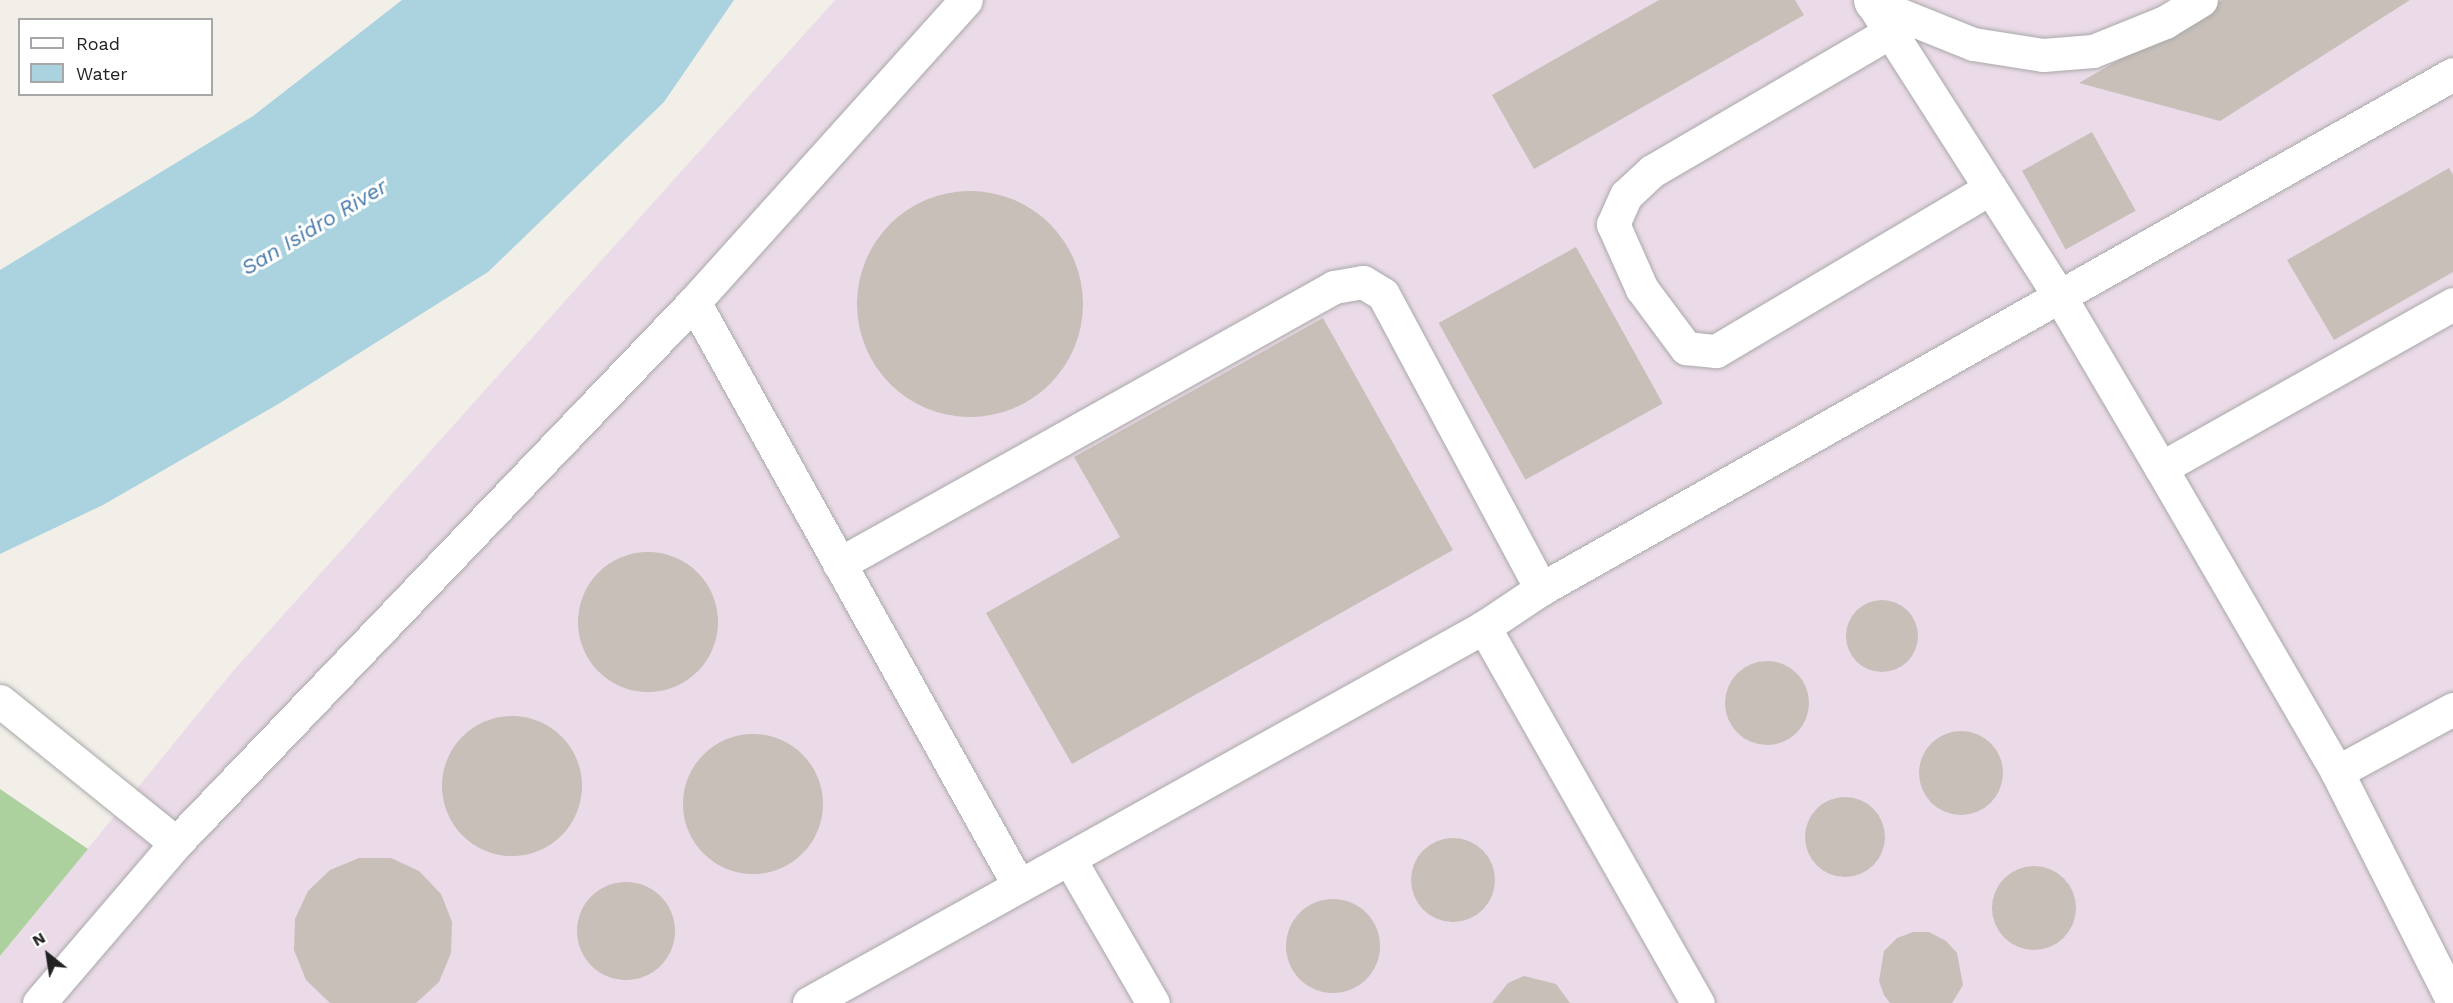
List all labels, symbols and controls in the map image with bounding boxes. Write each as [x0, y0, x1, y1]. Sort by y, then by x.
legend [18, 18, 213, 96]
text: Road [76, 33, 120, 54]
text: Water [76, 63, 128, 84]
water label: San Isidro River [236, 173, 392, 281]
north arrow [18, 925, 78, 985]
text: N [29, 928, 49, 950]

